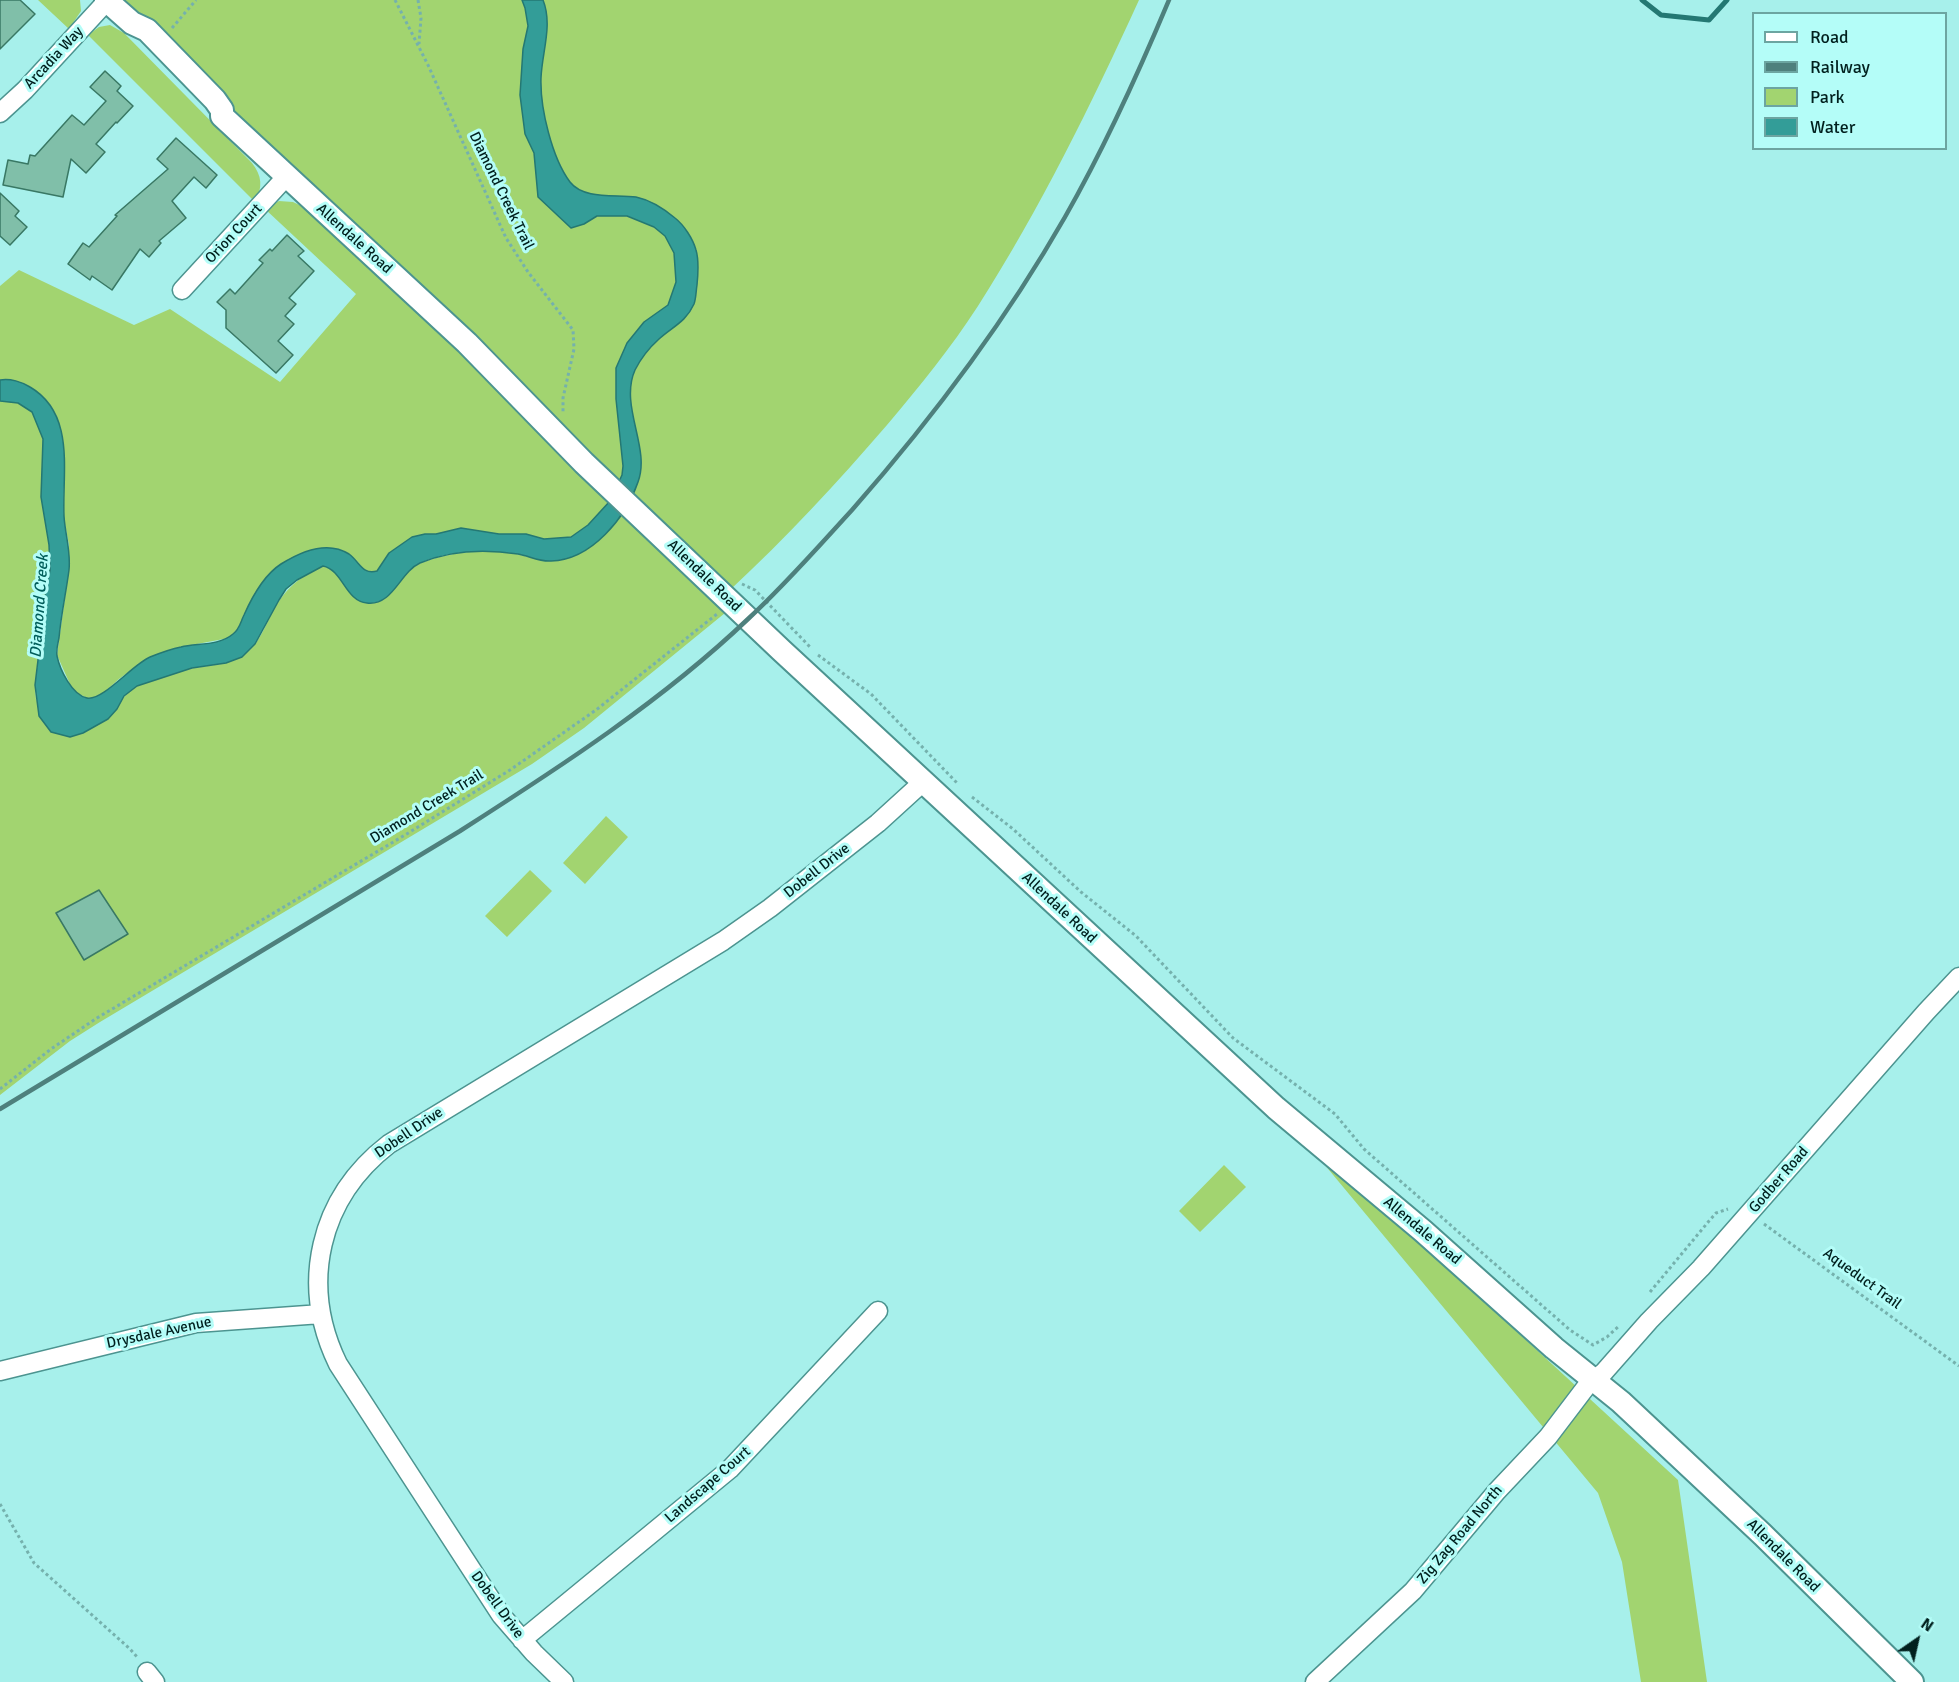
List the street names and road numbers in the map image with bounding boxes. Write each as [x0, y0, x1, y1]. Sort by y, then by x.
street label: Arcadia Way [21, 23, 87, 93]
street label: Diamond Creek Trail [465, 129, 537, 253]
street label: Orion Court [202, 200, 266, 268]
street label: Allendale Road [312, 200, 396, 278]
street label: Allendale Road [663, 536, 745, 616]
street label: Diamond Creek Trail [367, 766, 487, 848]
street label: Dobell Drive [781, 840, 853, 902]
street label: Allendale Road [1018, 869, 1100, 947]
street label: Dobell Drive [371, 1104, 447, 1162]
street label: Godber Road [1745, 1143, 1813, 1217]
street label: Allendale Road [1379, 1193, 1465, 1269]
street label: Aqueduct Trail [1819, 1245, 1905, 1313]
street label: Drysdale Avenue [105, 1313, 213, 1353]
street label: Landscape Court [662, 1443, 754, 1527]
street label: Zig Zag Road North [1413, 1482, 1507, 1588]
street label: Allendale Road [1743, 1516, 1823, 1596]
street label: Dobell Drive [467, 1568, 527, 1642]

